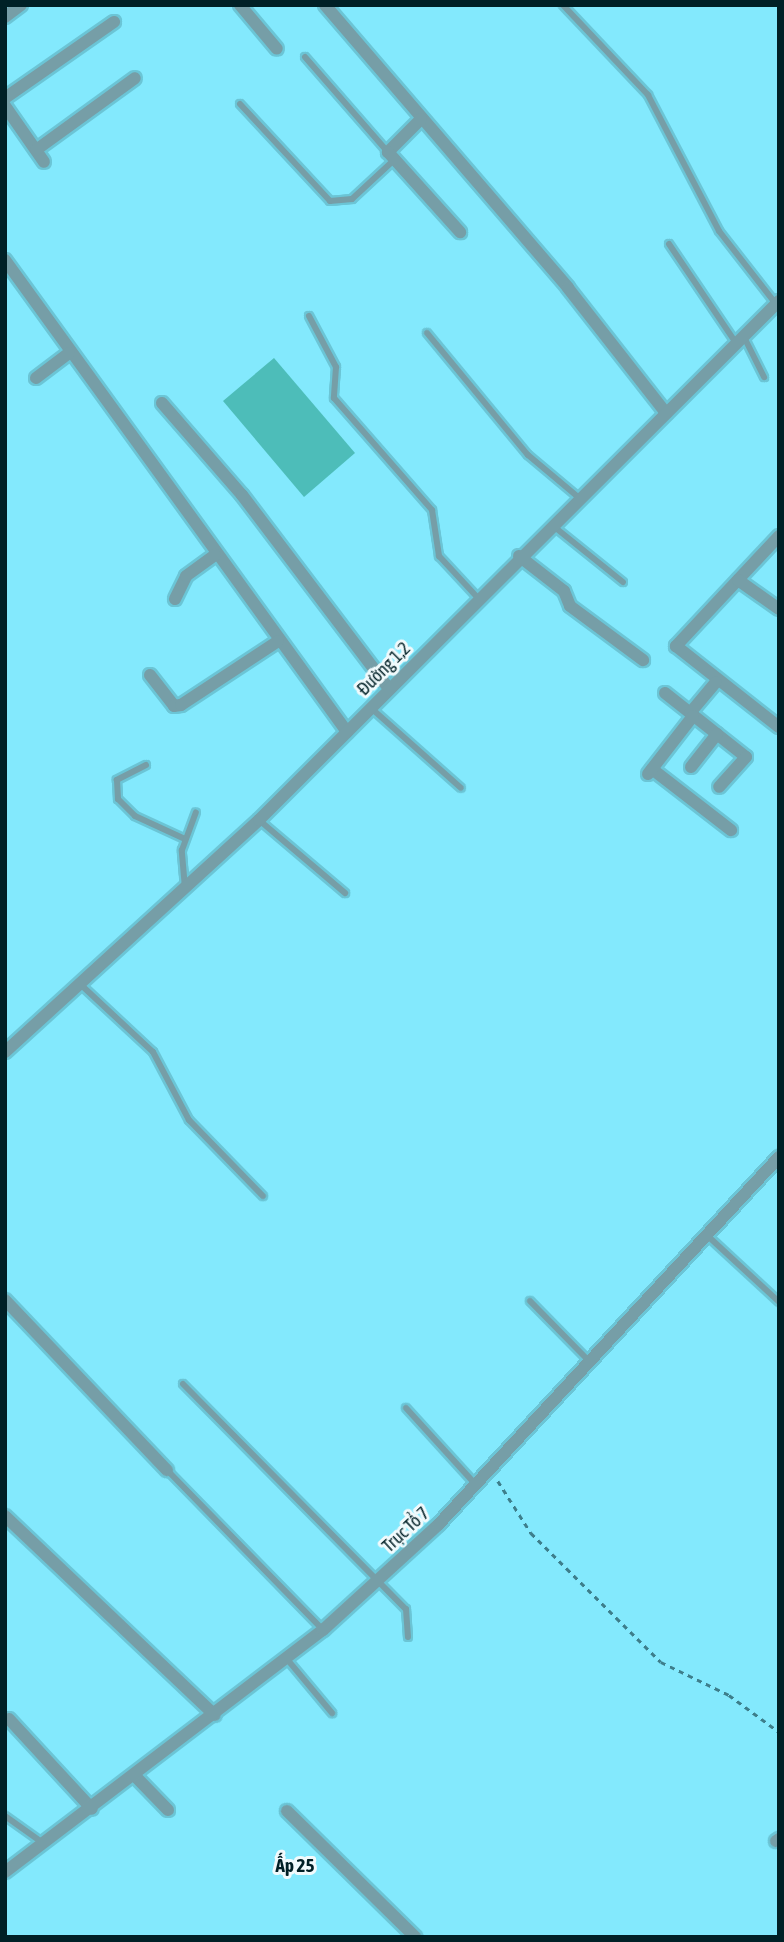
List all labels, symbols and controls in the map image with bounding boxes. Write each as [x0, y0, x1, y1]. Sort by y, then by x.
street label: Đường 1,2 [353, 638, 415, 700]
street label: Trục Tổ 7 [378, 1503, 434, 1557]
district label: Ấp 25 [276, 1855, 314, 1877]

